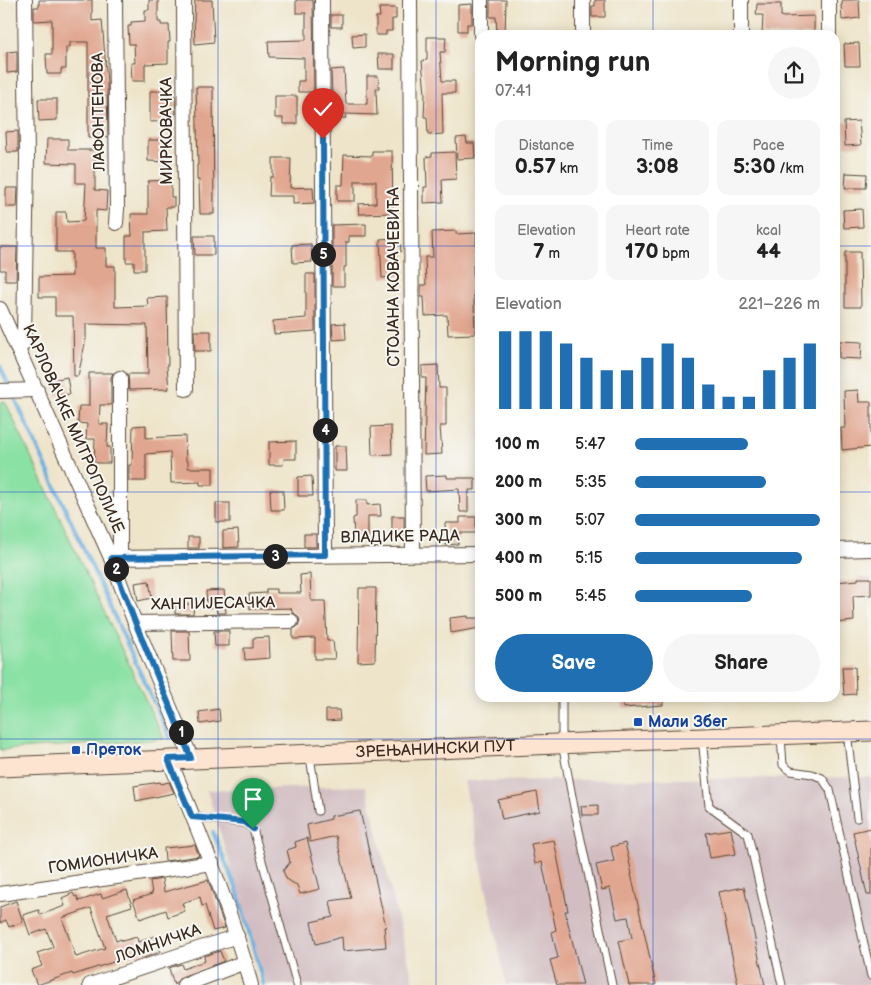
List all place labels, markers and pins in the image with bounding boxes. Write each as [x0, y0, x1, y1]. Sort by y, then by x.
pin [302, 88, 344, 139]
pin: 5 [310, 242, 336, 266]
pin: 4 [312, 418, 338, 442]
pin: 3 [262, 544, 288, 568]
pin: 2 [104, 556, 128, 582]
place label: Мали Збег [648, 713, 728, 732]
marker: Мали Збег [632, 716, 644, 728]
pin: 1 [168, 720, 194, 744]
place label: Преток [86, 741, 142, 760]
marker: Преток [70, 744, 82, 756]
pin [232, 778, 274, 829]

